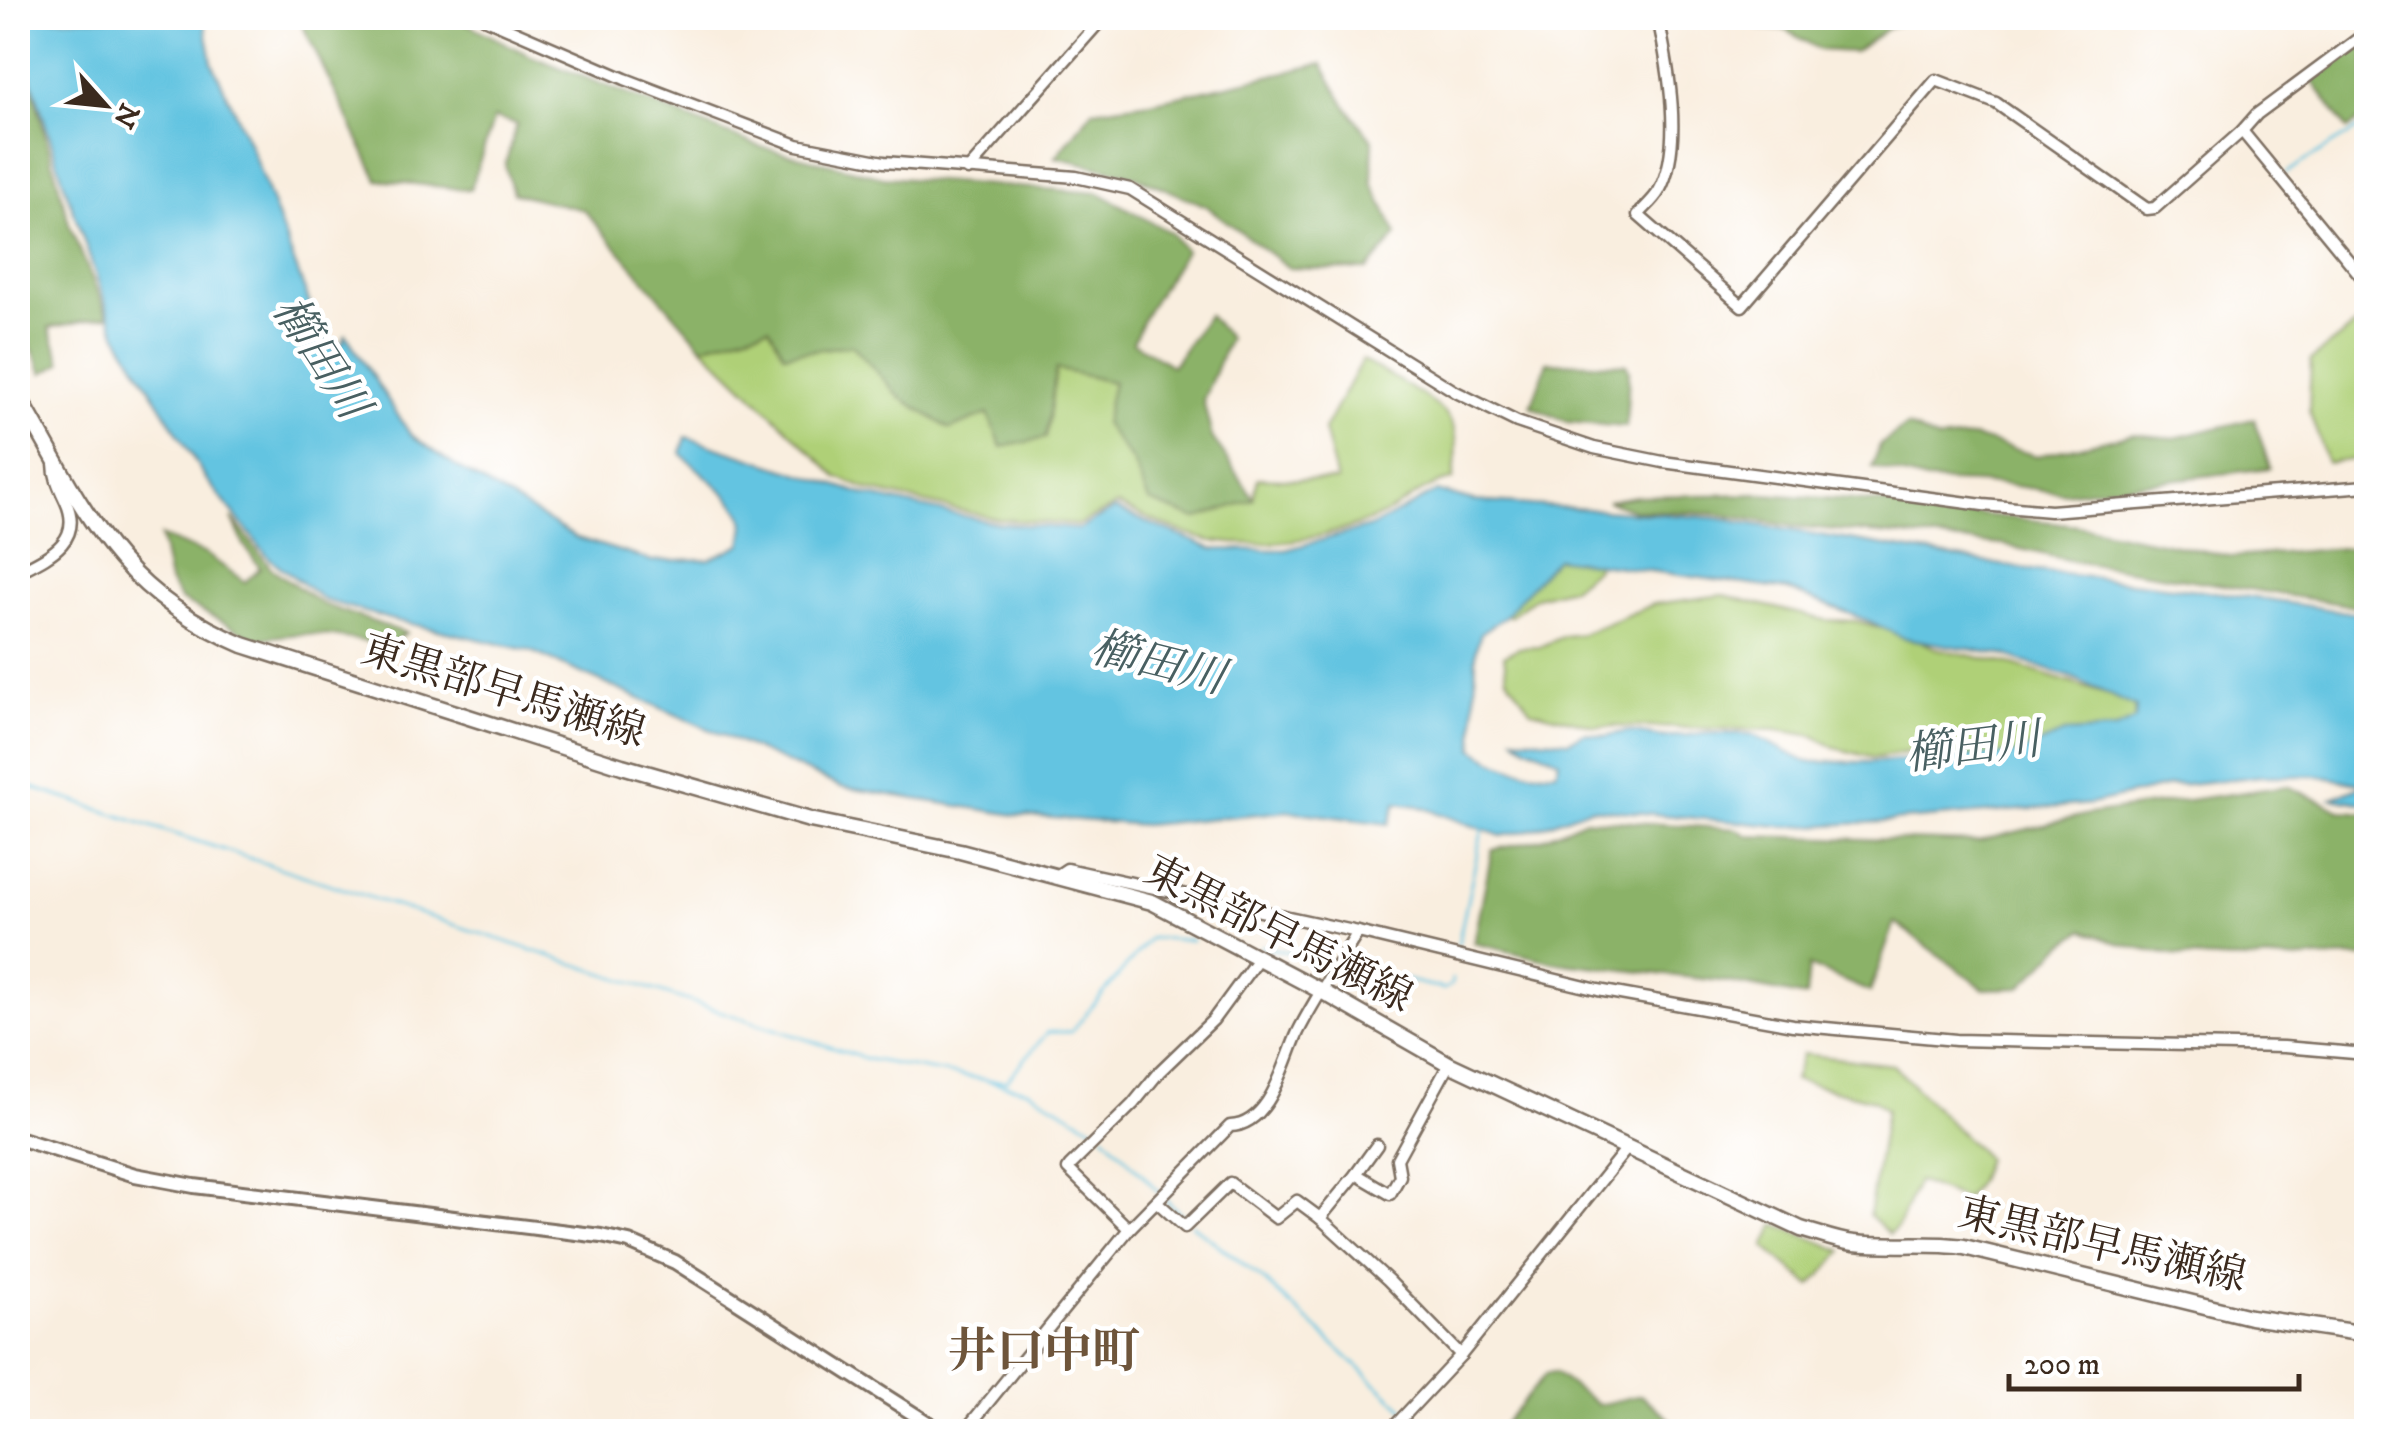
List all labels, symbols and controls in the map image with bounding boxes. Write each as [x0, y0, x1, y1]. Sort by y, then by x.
north arrow [55, 55, 155, 155]
text: N [105, 97, 147, 134]
water label: 櫛田川 [260, 286, 383, 434]
water label: 櫛田川 [1086, 621, 1235, 709]
street label: 東黒部早馬瀬線 [355, 624, 651, 760]
water label: 櫛田川 [1903, 711, 2048, 784]
street label: 東黒部早馬瀬線 [1135, 845, 1421, 1025]
street label: 東黒部早馬瀬線 [1953, 1188, 2251, 1304]
district label: 井口中町 [948, 1323, 1140, 1383]
scale bar [2009, 1329, 2299, 1391]
text: 200 m [2024, 1347, 2100, 1384]

